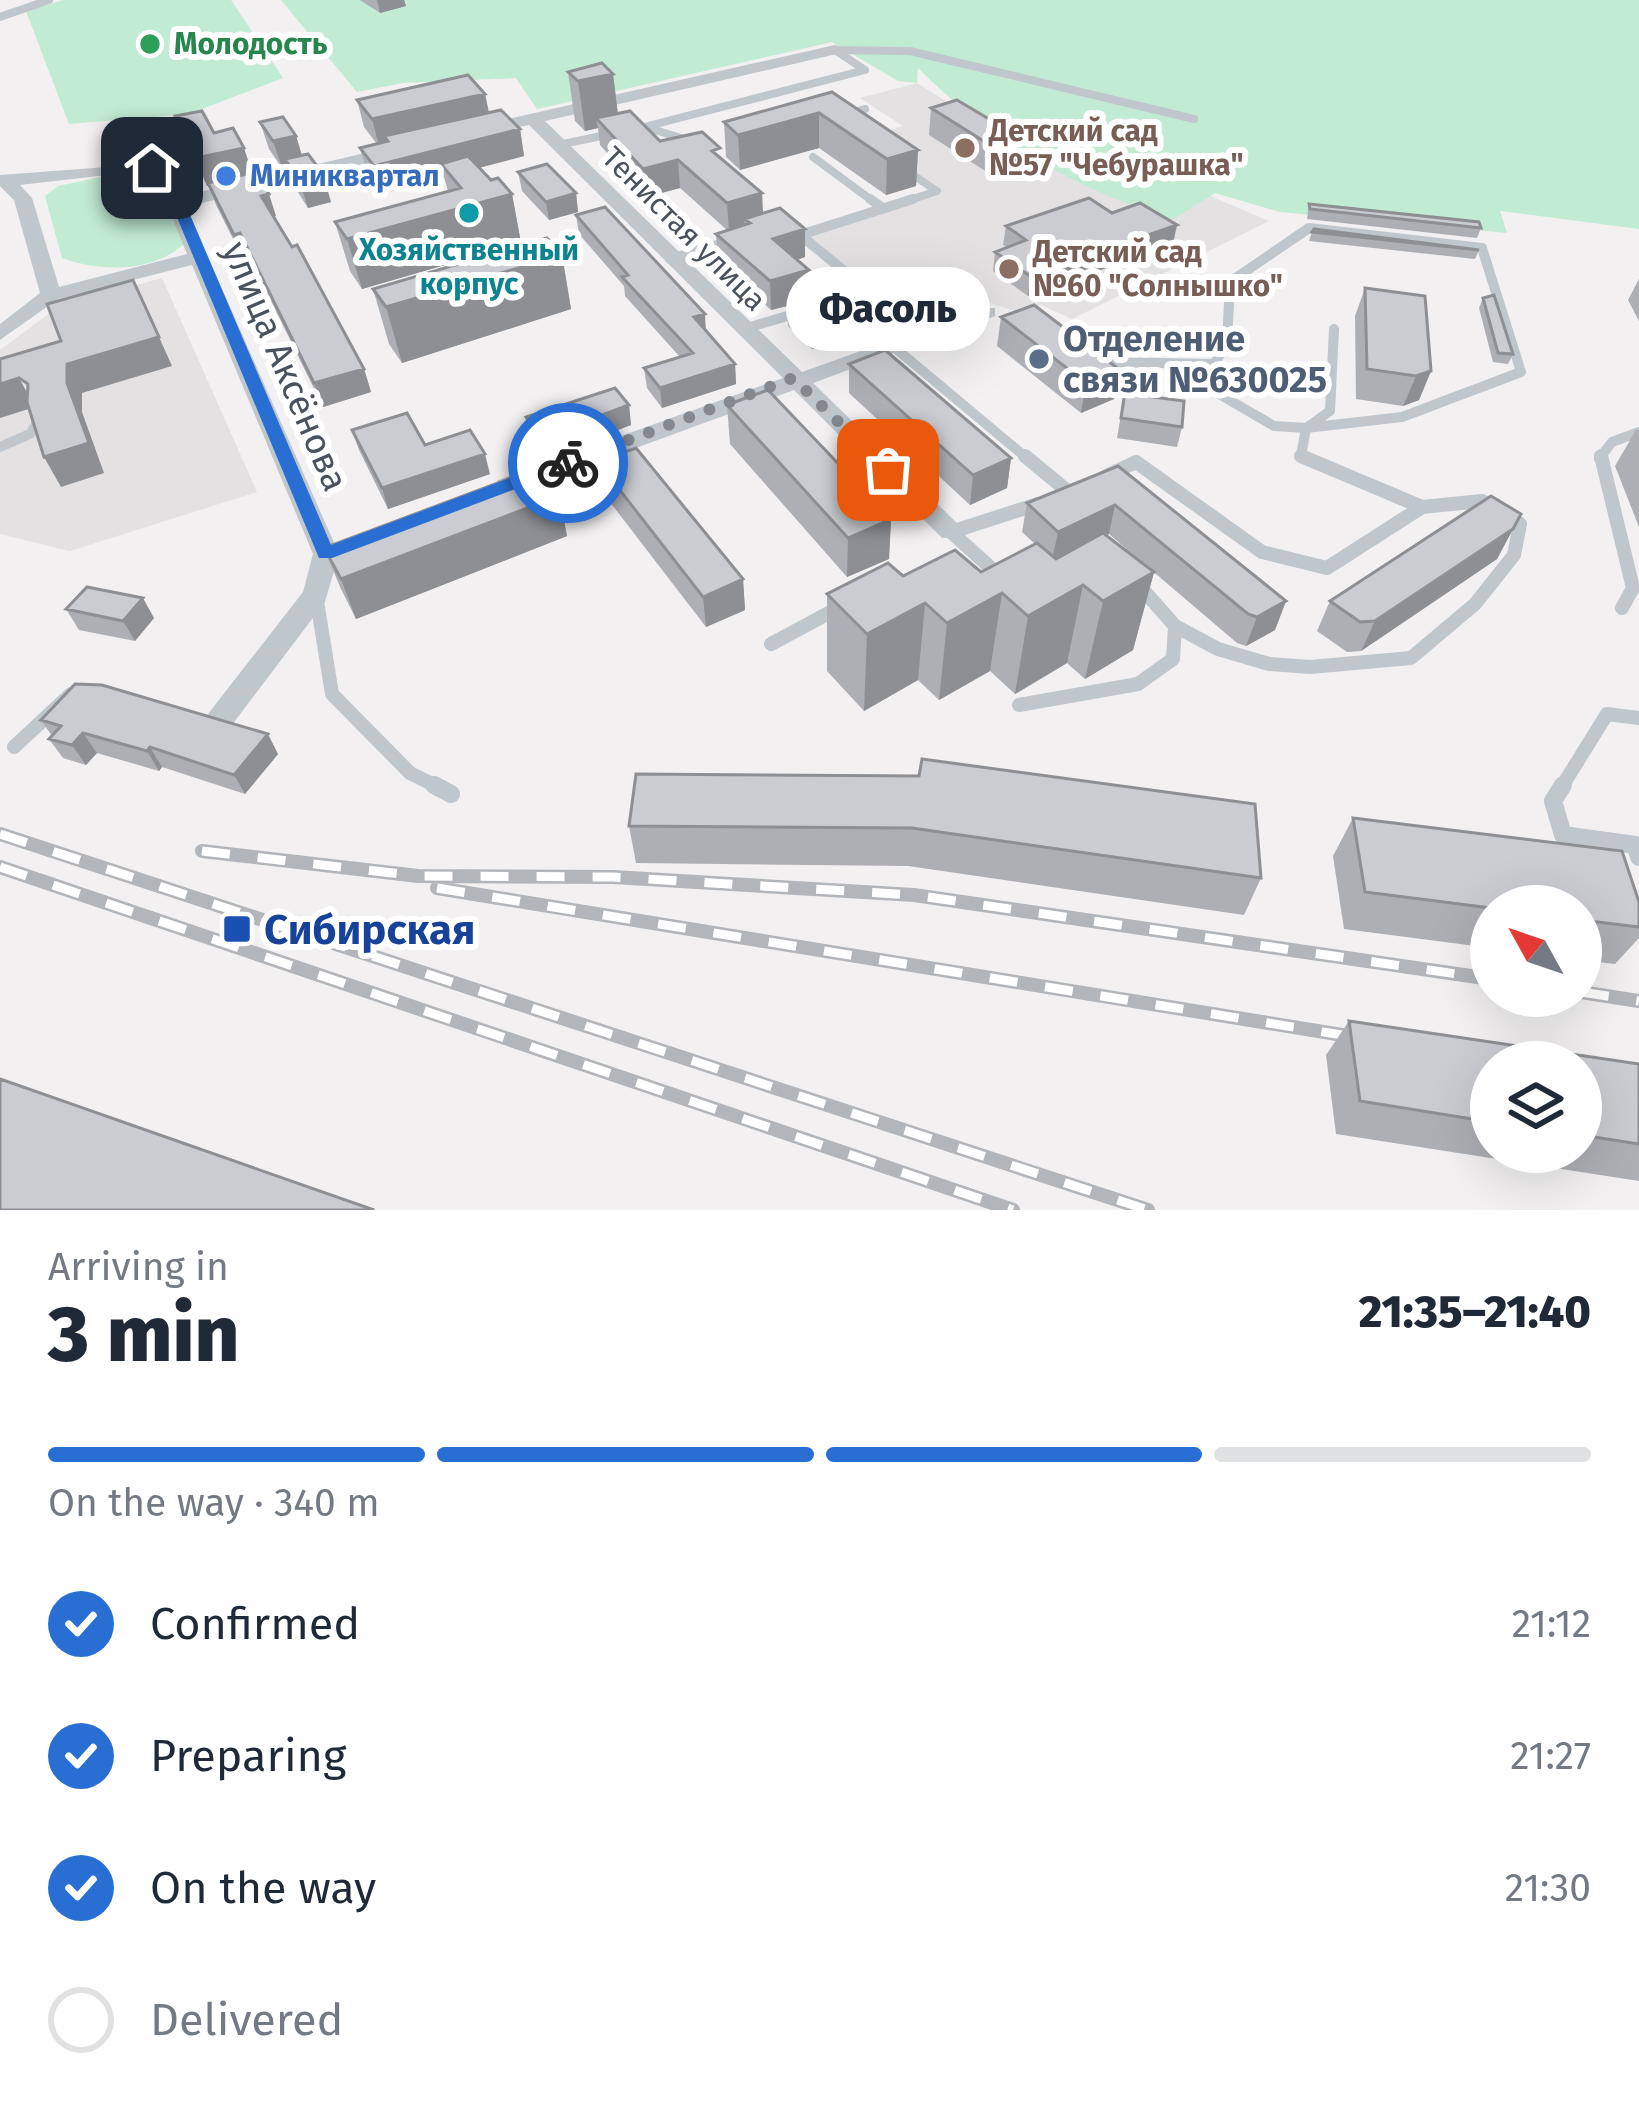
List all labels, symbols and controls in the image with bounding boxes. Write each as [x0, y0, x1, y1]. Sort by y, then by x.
place label: Молодость [174, 26, 328, 62]
marker: Молодость [137, 31, 163, 57]
place label: Детский сад №57 "Чебурашка" [988, 113, 1244, 183]
pin [101, 117, 203, 219]
icon: home [119, 135, 185, 201]
marker: Детский сад №57 "Чебурашка" [952, 135, 978, 161]
street label: Тенистая улица [595, 140, 773, 318]
place label: Миниквартал [250, 158, 440, 194]
marker: Миниквартал [213, 163, 239, 189]
marker: Хозяйственный корпус [456, 200, 482, 226]
place label: Хозяйственный корпус [358, 232, 579, 302]
place label: Детский сад №60 "Солнышко" [1032, 234, 1283, 304]
street label: улица Аксёнова [213, 235, 357, 498]
marker: Детский сад №60 "Солнышко" [996, 256, 1022, 282]
callout: Фасоль [786, 266, 990, 350]
text: Фасоль [819, 286, 957, 332]
place label: Отделение связи №630025 [1063, 317, 1327, 402]
marker: Отделение связи №630025 [1026, 346, 1052, 372]
courier [508, 403, 628, 523]
pin [837, 419, 939, 521]
icon: bike [535, 430, 601, 496]
icon: bag [855, 437, 921, 503]
north arrow [1470, 885, 1602, 1017]
map controls [1470, 885, 1602, 1173]
place label: Сибирская [264, 905, 475, 955]
marker: Сибирская [221, 913, 253, 945]
button: layers [1470, 1041, 1602, 1173]
text: Arriving in [48, 1244, 229, 1290]
text: 21:35–21:40 [1359, 1285, 1591, 1339]
text: 3 min [48, 1288, 239, 1382]
text: On the way · 340 m [48, 1480, 380, 1526]
icon: check [48, 1591, 114, 1657]
text: Confirmed [150, 1597, 360, 1651]
text: 21:12 [1512, 1601, 1591, 1647]
icon: check [48, 1723, 114, 1789]
text: Preparing [150, 1729, 346, 1783]
text: 21:27 [1510, 1733, 1591, 1779]
icon: check [48, 1855, 114, 1921]
text: On the way [150, 1861, 376, 1915]
text: 21:30 [1505, 1865, 1591, 1911]
text: Delivered [150, 1993, 343, 2047]

